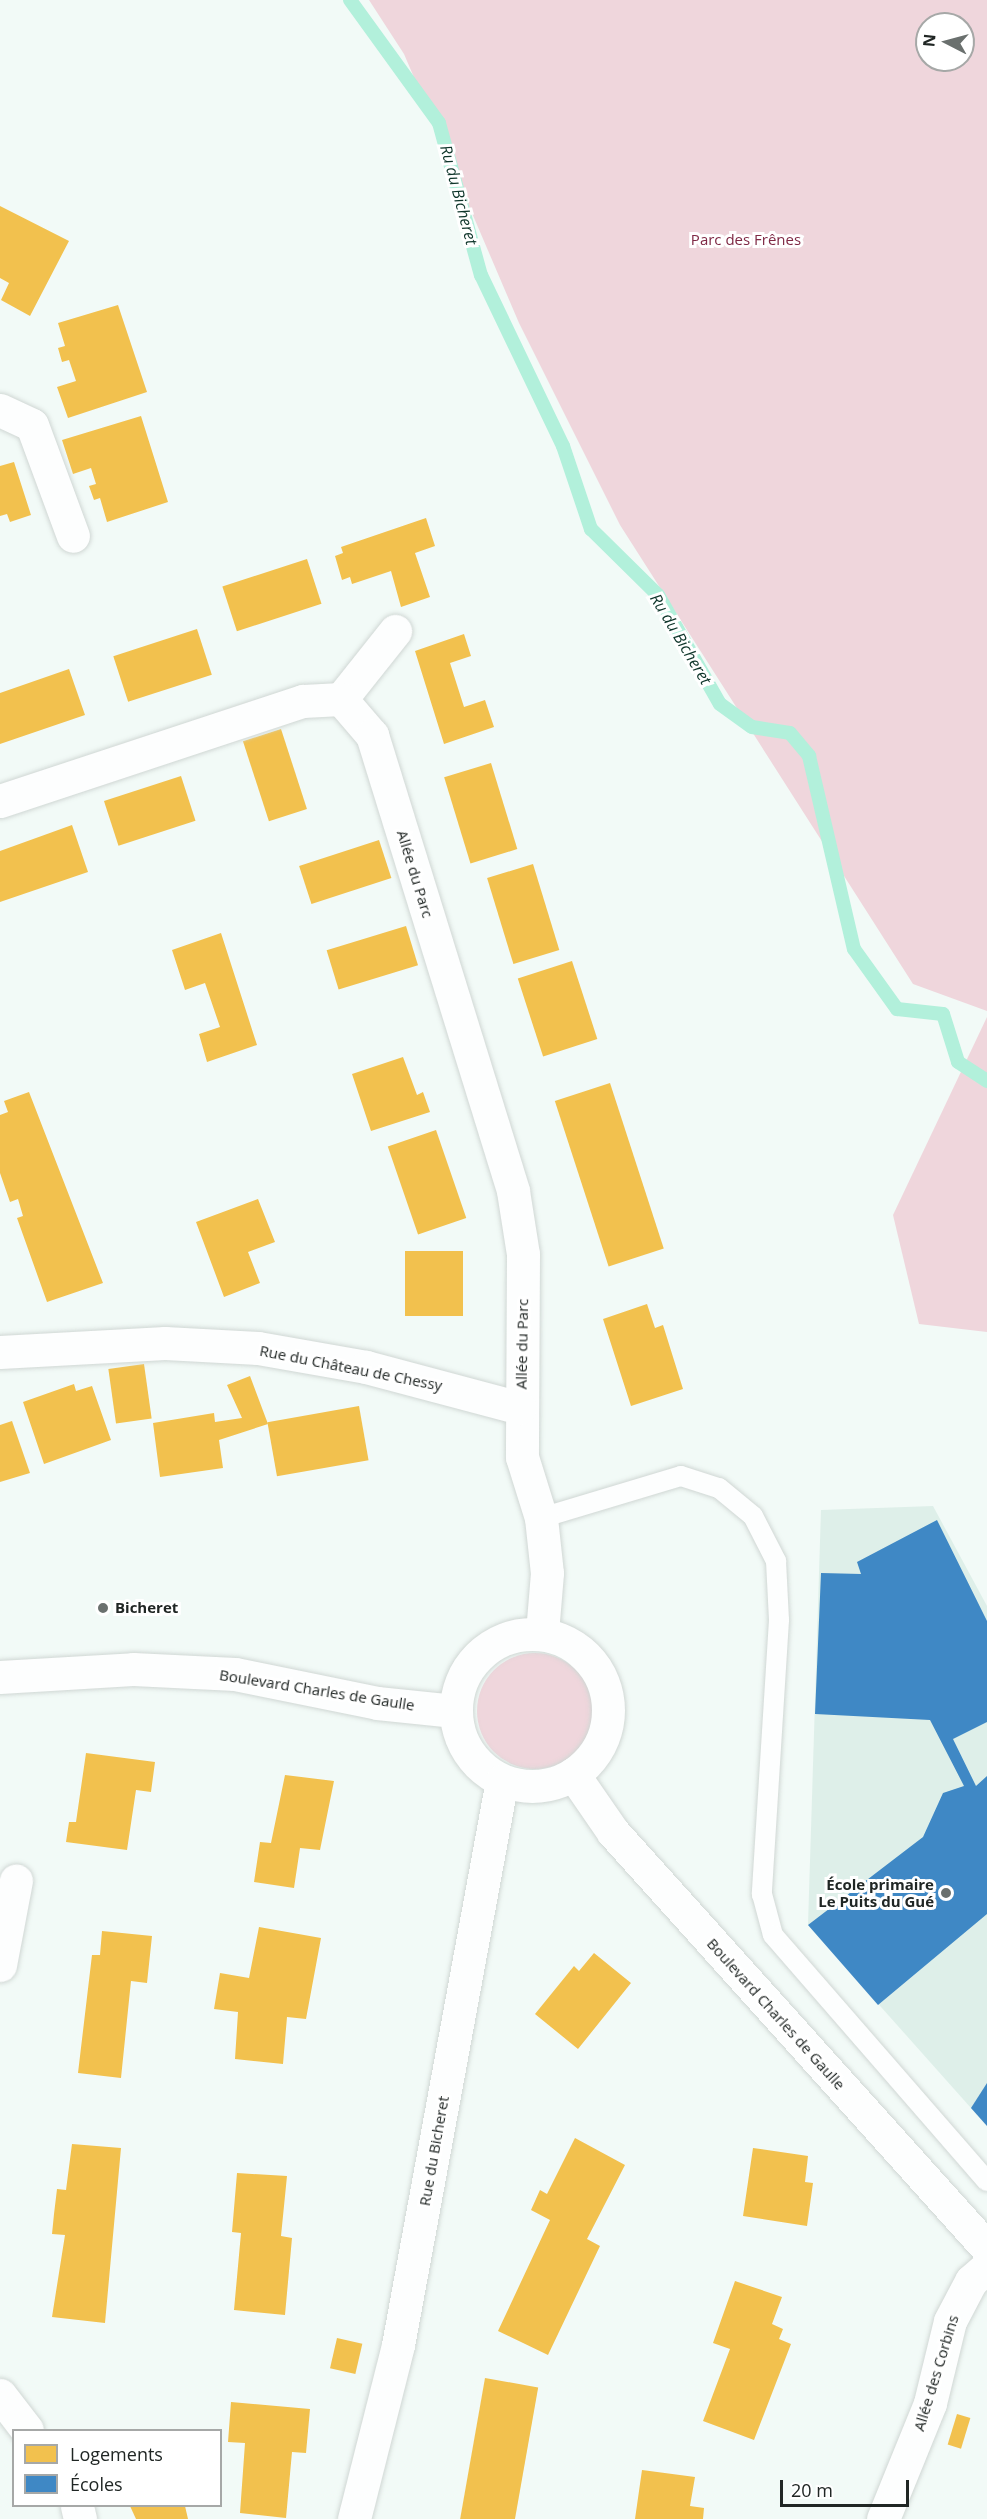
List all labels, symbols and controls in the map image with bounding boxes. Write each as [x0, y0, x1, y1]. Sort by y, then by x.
north arrow [915, 12, 975, 72]
text: N [917, 33, 941, 48]
water label: Ru du Bicheret [436, 143, 482, 247]
park label: Parc des Frênes [691, 231, 801, 249]
water label: Ru du Bicheret [646, 590, 716, 688]
street label: Allée du Parc [393, 828, 437, 920]
street label: Allée du Parc [512, 1298, 532, 1390]
street label: Rue du Château de Chessy [258, 1341, 444, 1395]
place label: Bicheret [115, 1599, 178, 1617]
marker: Bicheret [96, 1601, 110, 1615]
street label: Boulevard Charles de Gaulle [218, 1666, 416, 1714]
place label: École primaire Le Puits du Gué [818, 1875, 934, 1910]
marker: École primaire Le Puits du Gué [939, 1886, 953, 1900]
street label: Boulevard Charles de Gaulle [703, 1935, 849, 2093]
street label: Rue du Bicheret [415, 2095, 453, 2207]
street label: Allée des Corbins [910, 2313, 962, 2433]
legend [12, 2429, 222, 2507]
text: Logements [70, 2442, 163, 2466]
scale bar [783, 2468, 912, 2506]
text: Écoles [70, 2472, 123, 2496]
text: 20 m [791, 2478, 833, 2502]

